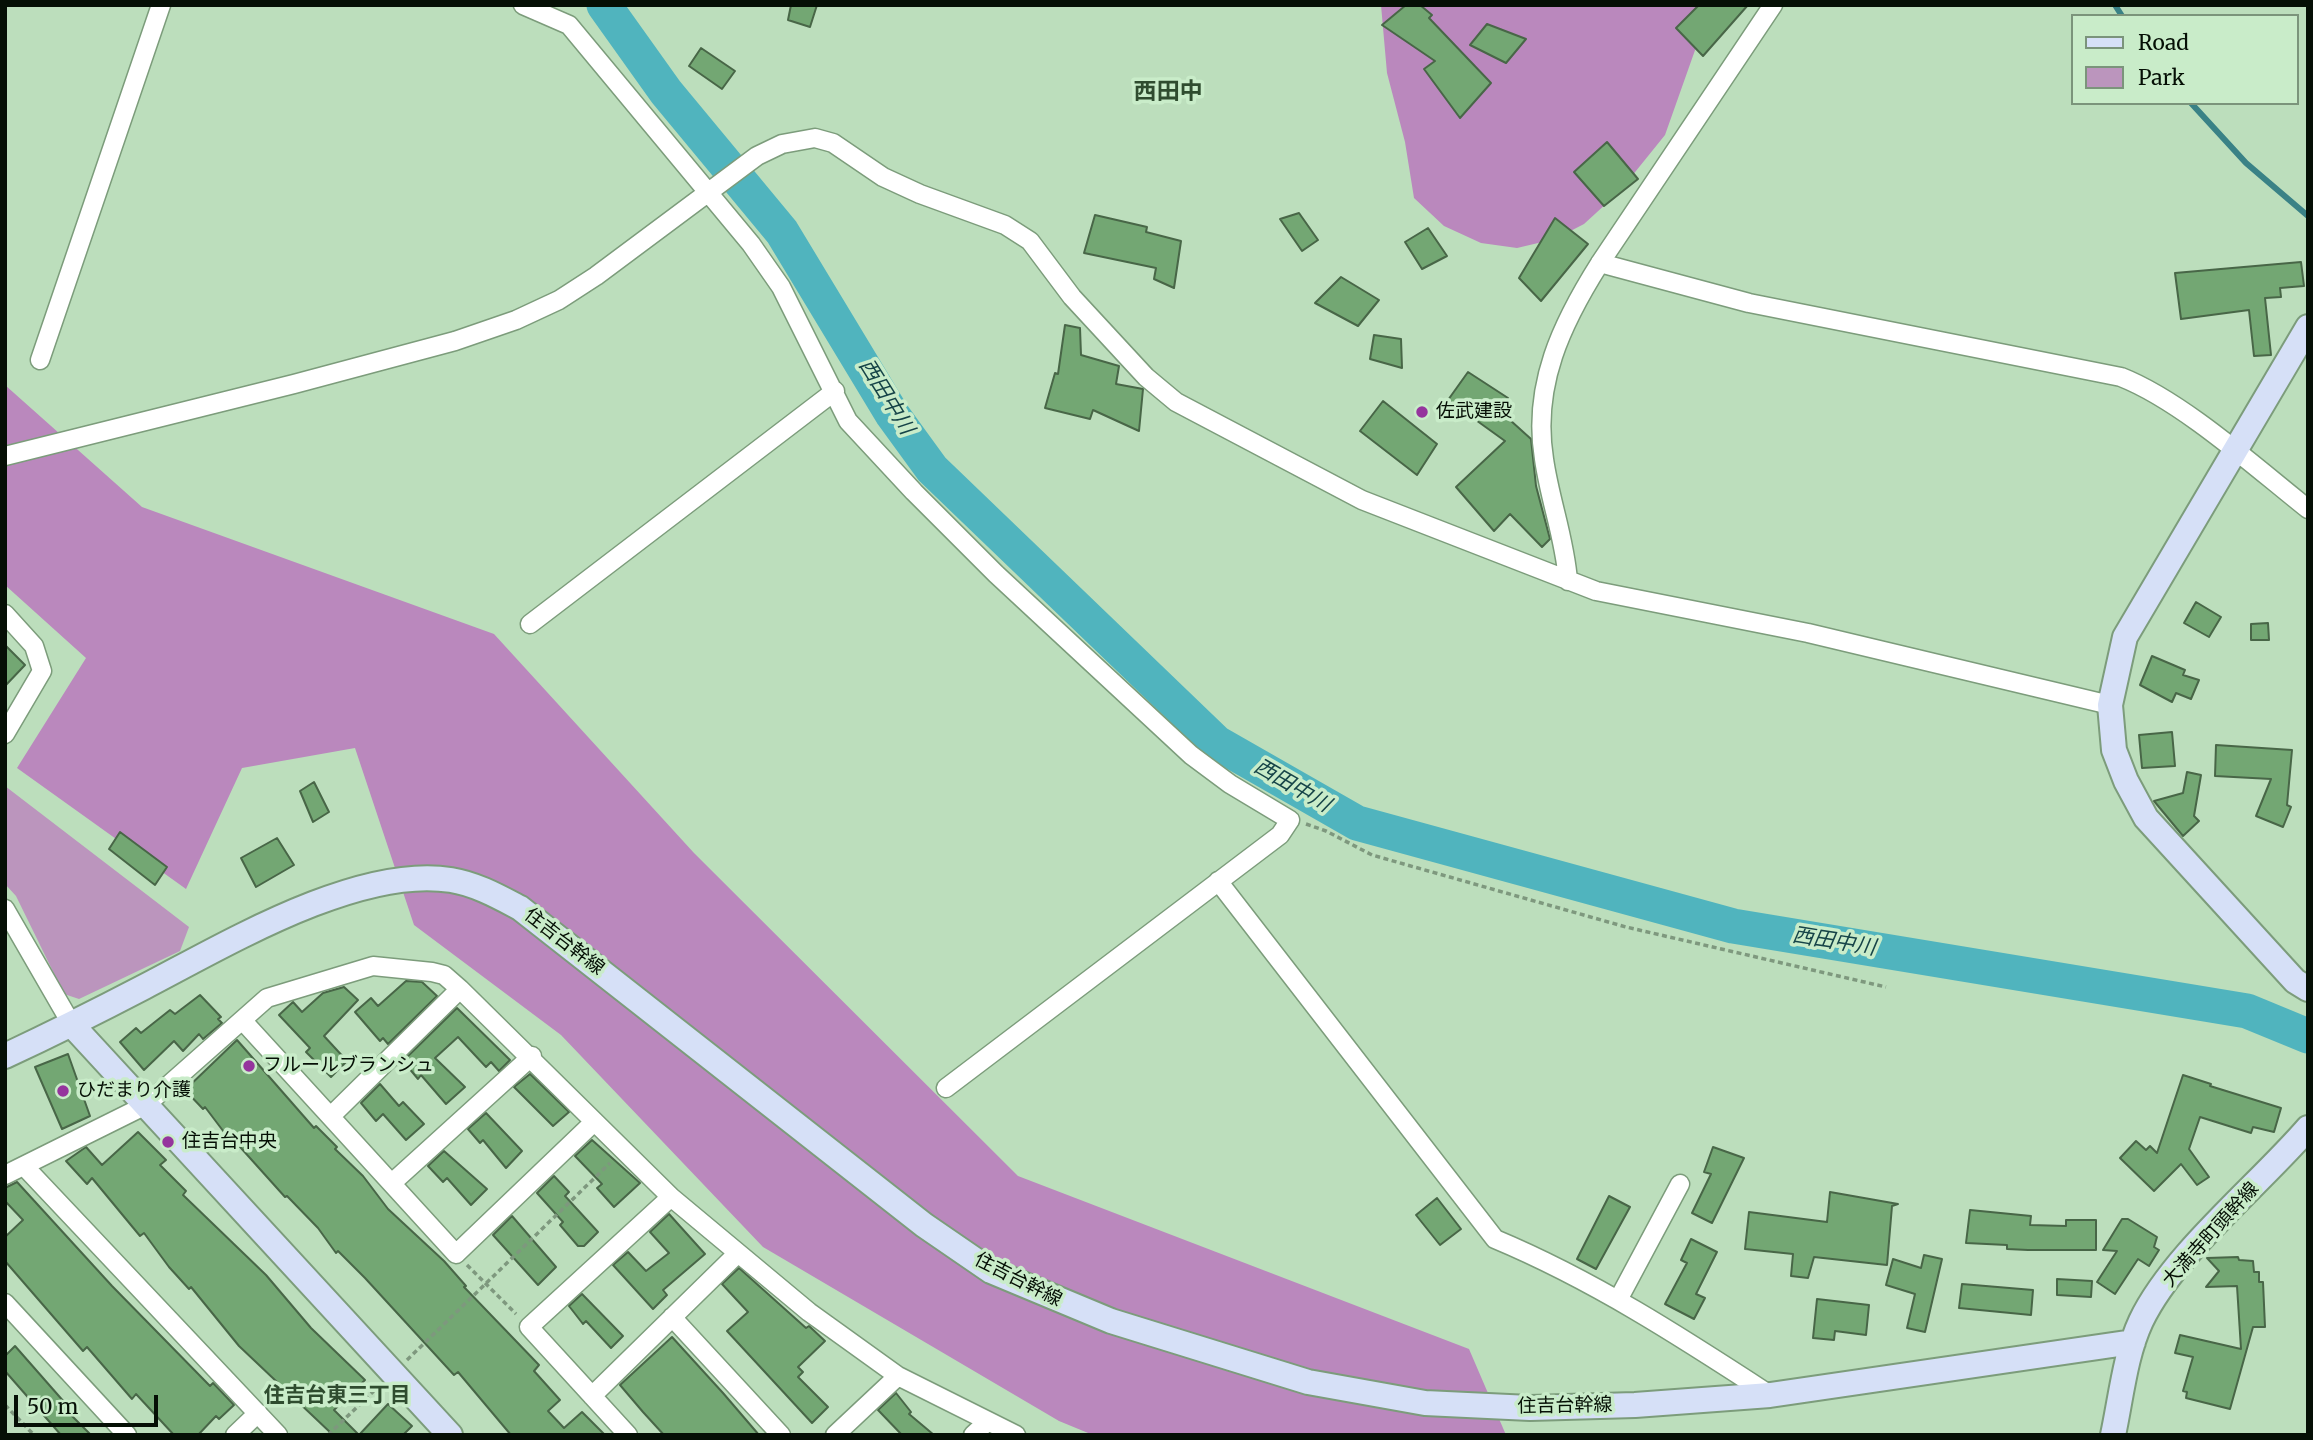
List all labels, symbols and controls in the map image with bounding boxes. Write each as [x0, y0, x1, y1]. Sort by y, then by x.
legend [2072, 14, 2299, 105]
text: Road [2138, 29, 2189, 56]
text: Park [2138, 64, 2185, 91]
district label: 西田中 [1134, 78, 1202, 106]
water label: 西田中川 [853, 355, 919, 439]
place label: 佐武建設 [1436, 401, 1512, 423]
marker: 佐武建設 [1414, 404, 1430, 420]
water label: 西田中川 [1249, 754, 1335, 818]
street label: 住吉台幹線 [520, 904, 608, 980]
water label: 西田中川 [1791, 923, 1877, 961]
place label: フルールブランシュ [263, 1055, 434, 1077]
marker: フルールブランシュ [241, 1058, 257, 1074]
place label: ひだまり介護 [77, 1080, 191, 1102]
marker: ひだまり介護 [55, 1083, 71, 1099]
place label: 住吉台中央 [182, 1131, 277, 1153]
marker: 住吉台中央 [160, 1134, 176, 1150]
street label: 大満寺町頭幹線 [2158, 1178, 2264, 1292]
street label: 住吉台幹線 [971, 1248, 1065, 1312]
scale bar [18, 1380, 161, 1424]
district label: 住吉台東三丁目 [264, 1383, 410, 1409]
text: 50 m [27, 1393, 78, 1420]
street label: 住吉台幹線 [1517, 1394, 1613, 1418]

